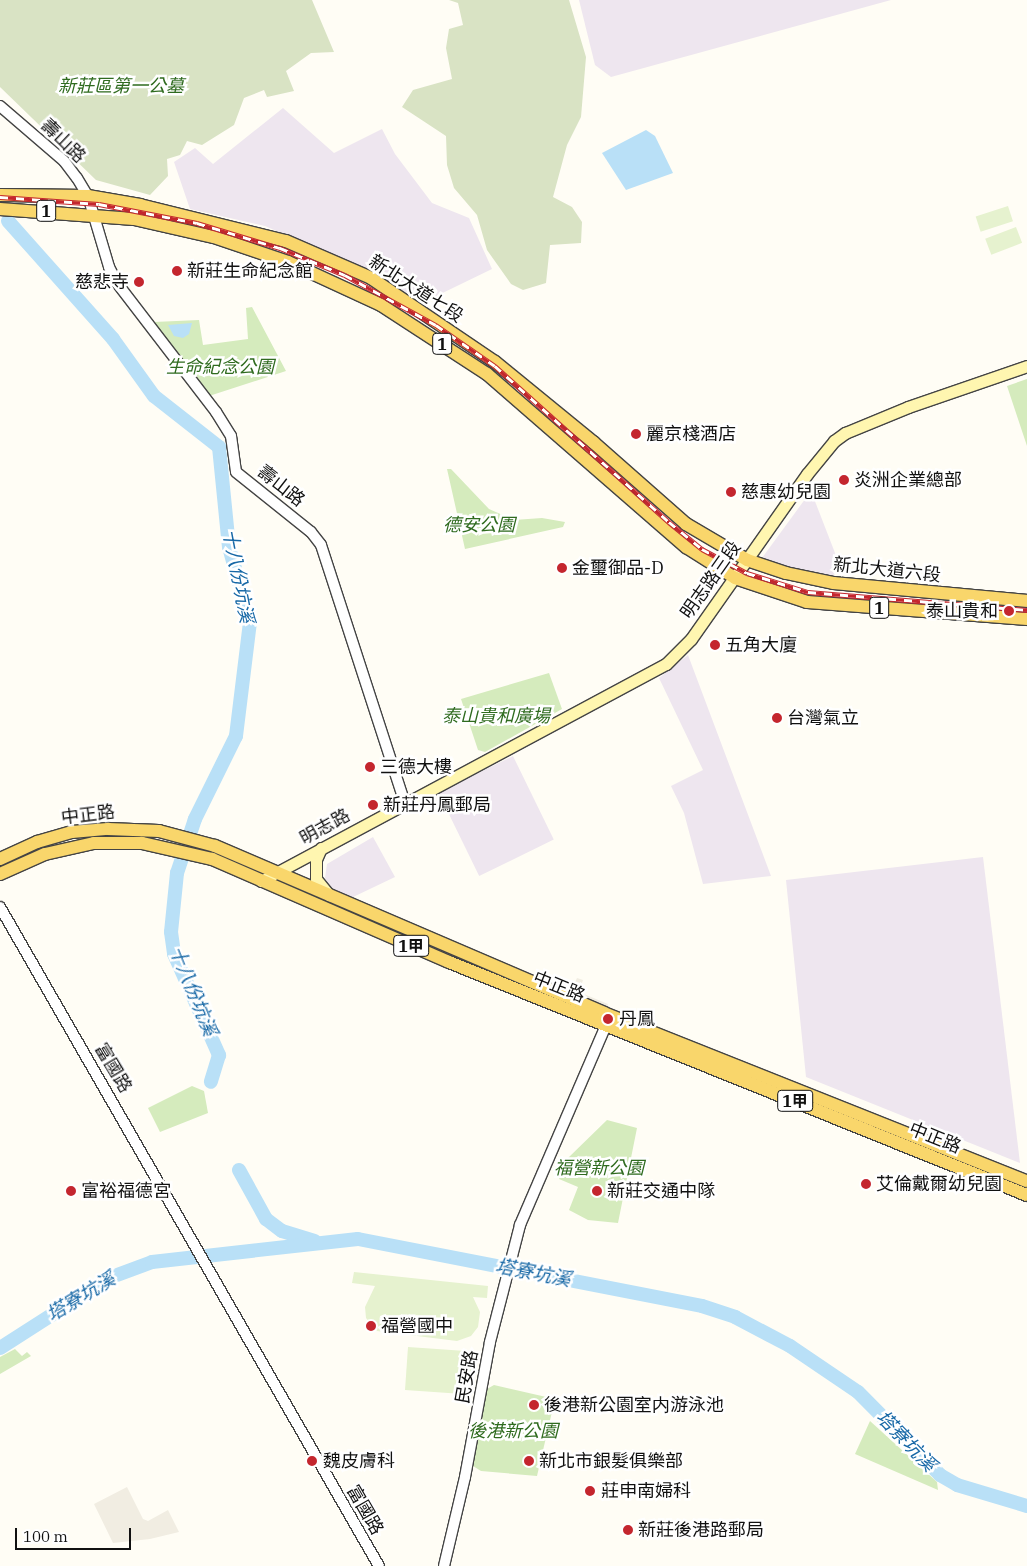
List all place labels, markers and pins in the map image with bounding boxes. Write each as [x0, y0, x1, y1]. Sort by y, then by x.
place label: 新莊生命紀念館 [187, 260, 313, 282]
marker: 新莊生命紀念館 [171, 265, 183, 277]
place label: 慈悲寺 [75, 271, 129, 293]
marker: 慈悲寺 [133, 276, 145, 288]
place label: 麗京棧酒店 [646, 423, 736, 445]
marker: 麗京棧酒店 [630, 428, 642, 440]
place label: 炎洲企業總部 [854, 469, 962, 491]
marker: 炎洲企業總部 [838, 474, 850, 486]
place label: 慈惠幼兒園 [741, 481, 831, 503]
marker: 慈惠幼兒園 [725, 486, 737, 498]
place label: 金璽御品-D [572, 557, 664, 579]
marker: 金璽御品-D [556, 562, 568, 574]
place label: 泰山貴和 [926, 600, 998, 622]
marker: 泰山貴和 [1002, 604, 1016, 618]
place label: 五角大廈 [725, 634, 797, 656]
marker: 五角大廈 [709, 639, 721, 651]
place label: 台灣氣立 [787, 707, 859, 729]
marker: 台灣氣立 [771, 712, 783, 724]
place label: 三德大樓 [380, 756, 452, 778]
marker: 三德大樓 [364, 761, 376, 773]
place label: 新莊丹鳳郵局 [383, 794, 491, 816]
marker: 新莊丹鳳郵局 [367, 799, 379, 811]
place label: 丹鳳 [619, 1008, 655, 1030]
marker: 丹鳳 [601, 1012, 615, 1026]
place label: 艾倫戴爾幼兒園 [876, 1173, 1002, 1195]
marker: 艾倫戴爾幼兒園 [860, 1178, 872, 1190]
place label: 富裕福德宮 [81, 1180, 171, 1202]
place label: 新莊交通中隊 [607, 1180, 715, 1202]
marker: 富裕福德宮 [65, 1185, 77, 1197]
marker: 新莊交通中隊 [591, 1185, 603, 1197]
place label: 福營國中 [381, 1315, 453, 1337]
marker: 福營國中 [365, 1320, 377, 1332]
place label: 後港新公園室内游泳池 [544, 1394, 724, 1416]
marker: 後港新公園室内游泳池 [528, 1399, 540, 1411]
place label: 魏皮膚科 [323, 1450, 395, 1472]
place label: 新北市銀髮俱樂部 [539, 1450, 683, 1472]
marker: 魏皮膚科 [305, 1454, 319, 1468]
marker: 新北市銀髮俱樂部 [523, 1455, 535, 1467]
place label: 莊申南婦科 [601, 1480, 691, 1502]
marker: 莊申南婦科 [583, 1484, 597, 1498]
place label: 新莊後港路郵局 [638, 1519, 764, 1541]
marker: 新莊後港路郵局 [622, 1524, 634, 1536]

